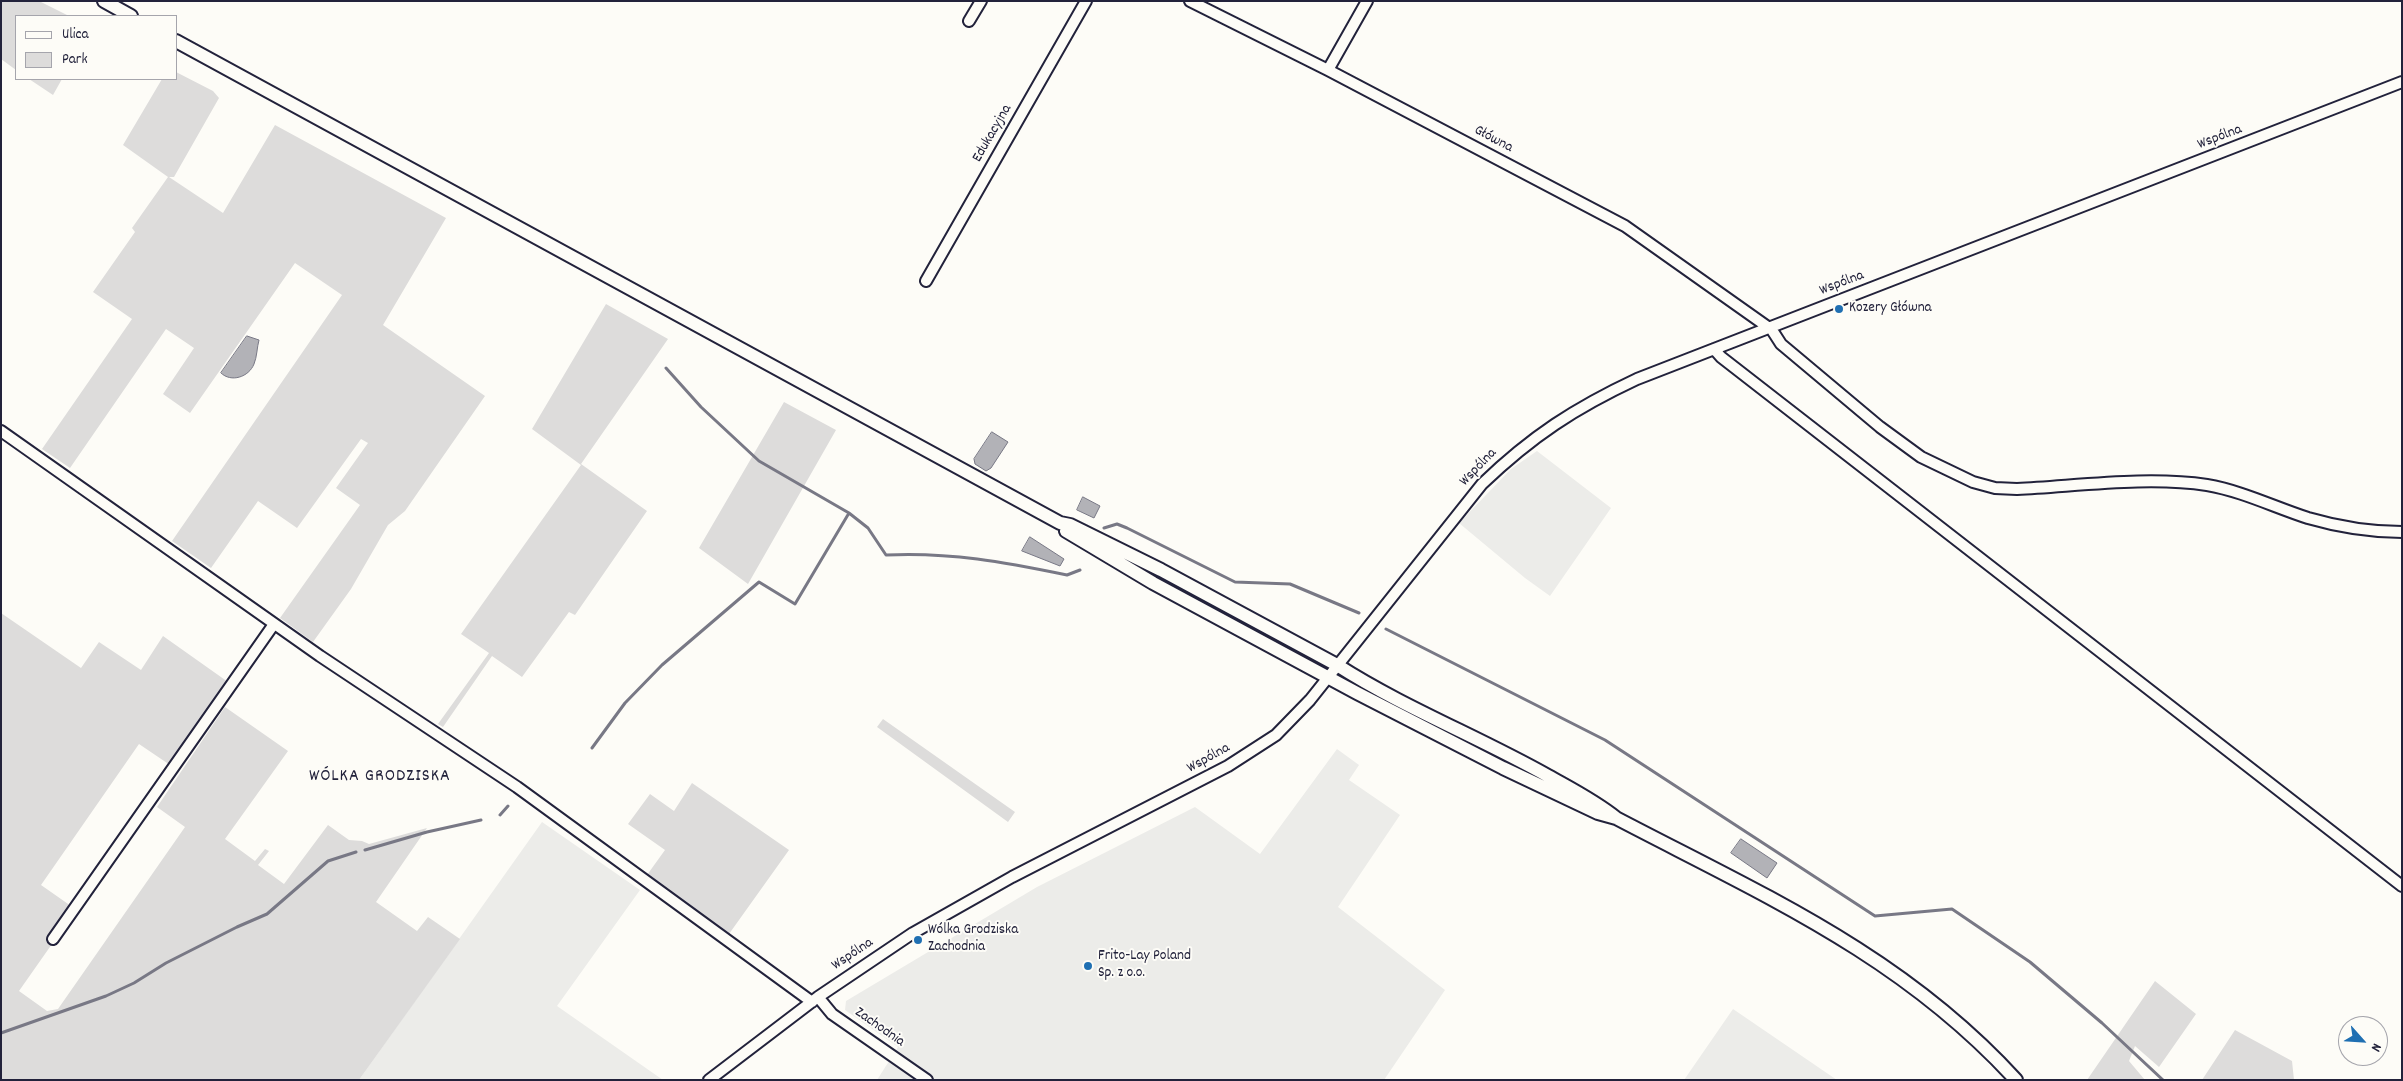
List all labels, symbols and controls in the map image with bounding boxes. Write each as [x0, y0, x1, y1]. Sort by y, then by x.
legend [15, 15, 178, 80]
text: Ulica [62, 24, 89, 46]
text: Park [62, 49, 88, 71]
street label: Edukacyjna [969, 102, 1017, 166]
street label: Wspólna [2195, 121, 2245, 155]
street label: Główna [1470, 122, 1516, 158]
street label: Wspólna [1817, 267, 1867, 301]
place label: Kozery Główna [1849, 300, 1932, 318]
marker: Kozery Główna [1833, 303, 1845, 315]
street label: Wspólna [1457, 445, 1501, 491]
street label: Wspólna [1184, 740, 1234, 778]
district label: WÓLKA GRODZISKA [307, 767, 453, 789]
place label: Wólka Grodziska Zachodnia [928, 922, 1018, 957]
marker: Wólka Grodziska Zachodnia [912, 934, 924, 946]
street label: Wspólna [829, 935, 877, 975]
place label: Frito-Lay Poland Sp. z o.o. [1098, 948, 1191, 983]
marker: Frito-Lay Poland Sp. z o.o. [1082, 960, 1094, 972]
street label: Zachodnia [851, 1004, 907, 1052]
north arrow [2338, 1016, 2388, 1066]
text: N [2365, 1040, 2386, 1055]

